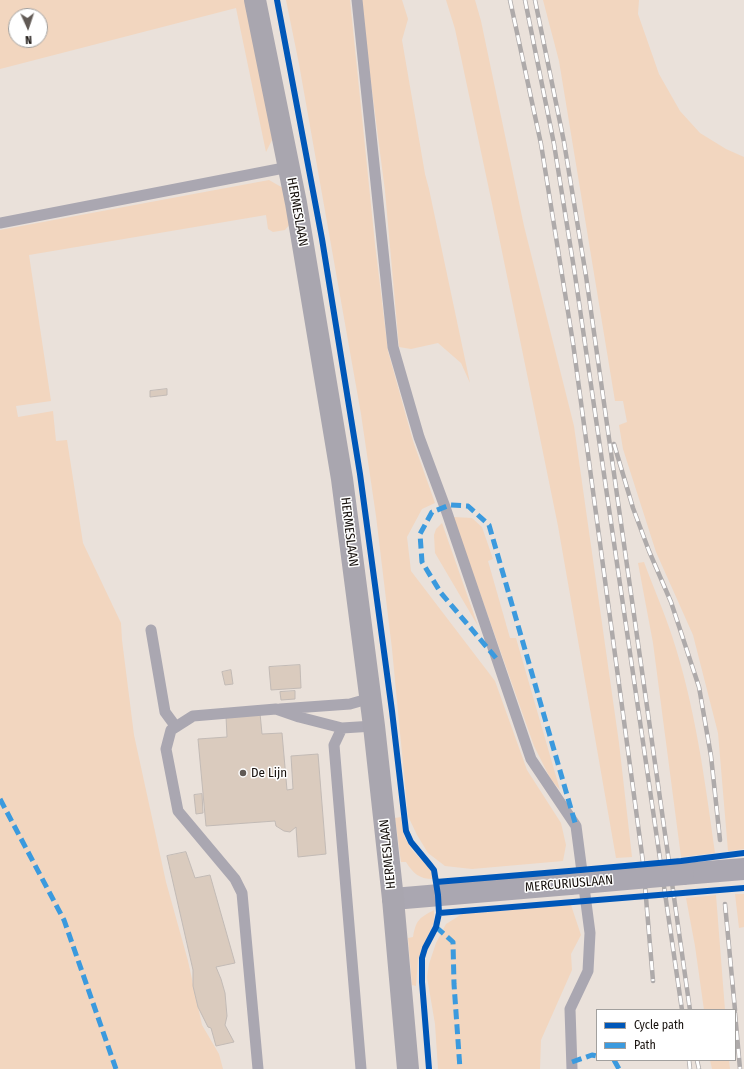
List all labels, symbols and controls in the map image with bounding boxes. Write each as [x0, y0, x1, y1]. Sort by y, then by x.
north arrow [8, 8, 48, 48]
text: N [25, 33, 32, 46]
street label: HERMESLAAN [283, 176, 311, 248]
street label: HERMESLAAN [337, 496, 361, 568]
place label: De Lijn [251, 765, 287, 781]
marker: De Lijn [238, 768, 248, 778]
street label: HERMESLAAN [377, 818, 399, 890]
street label: MERCURIUSLAAN [524, 872, 614, 896]
legend [596, 1009, 736, 1061]
text: Cycle path [634, 1018, 684, 1032]
text: Path [634, 1038, 656, 1052]

